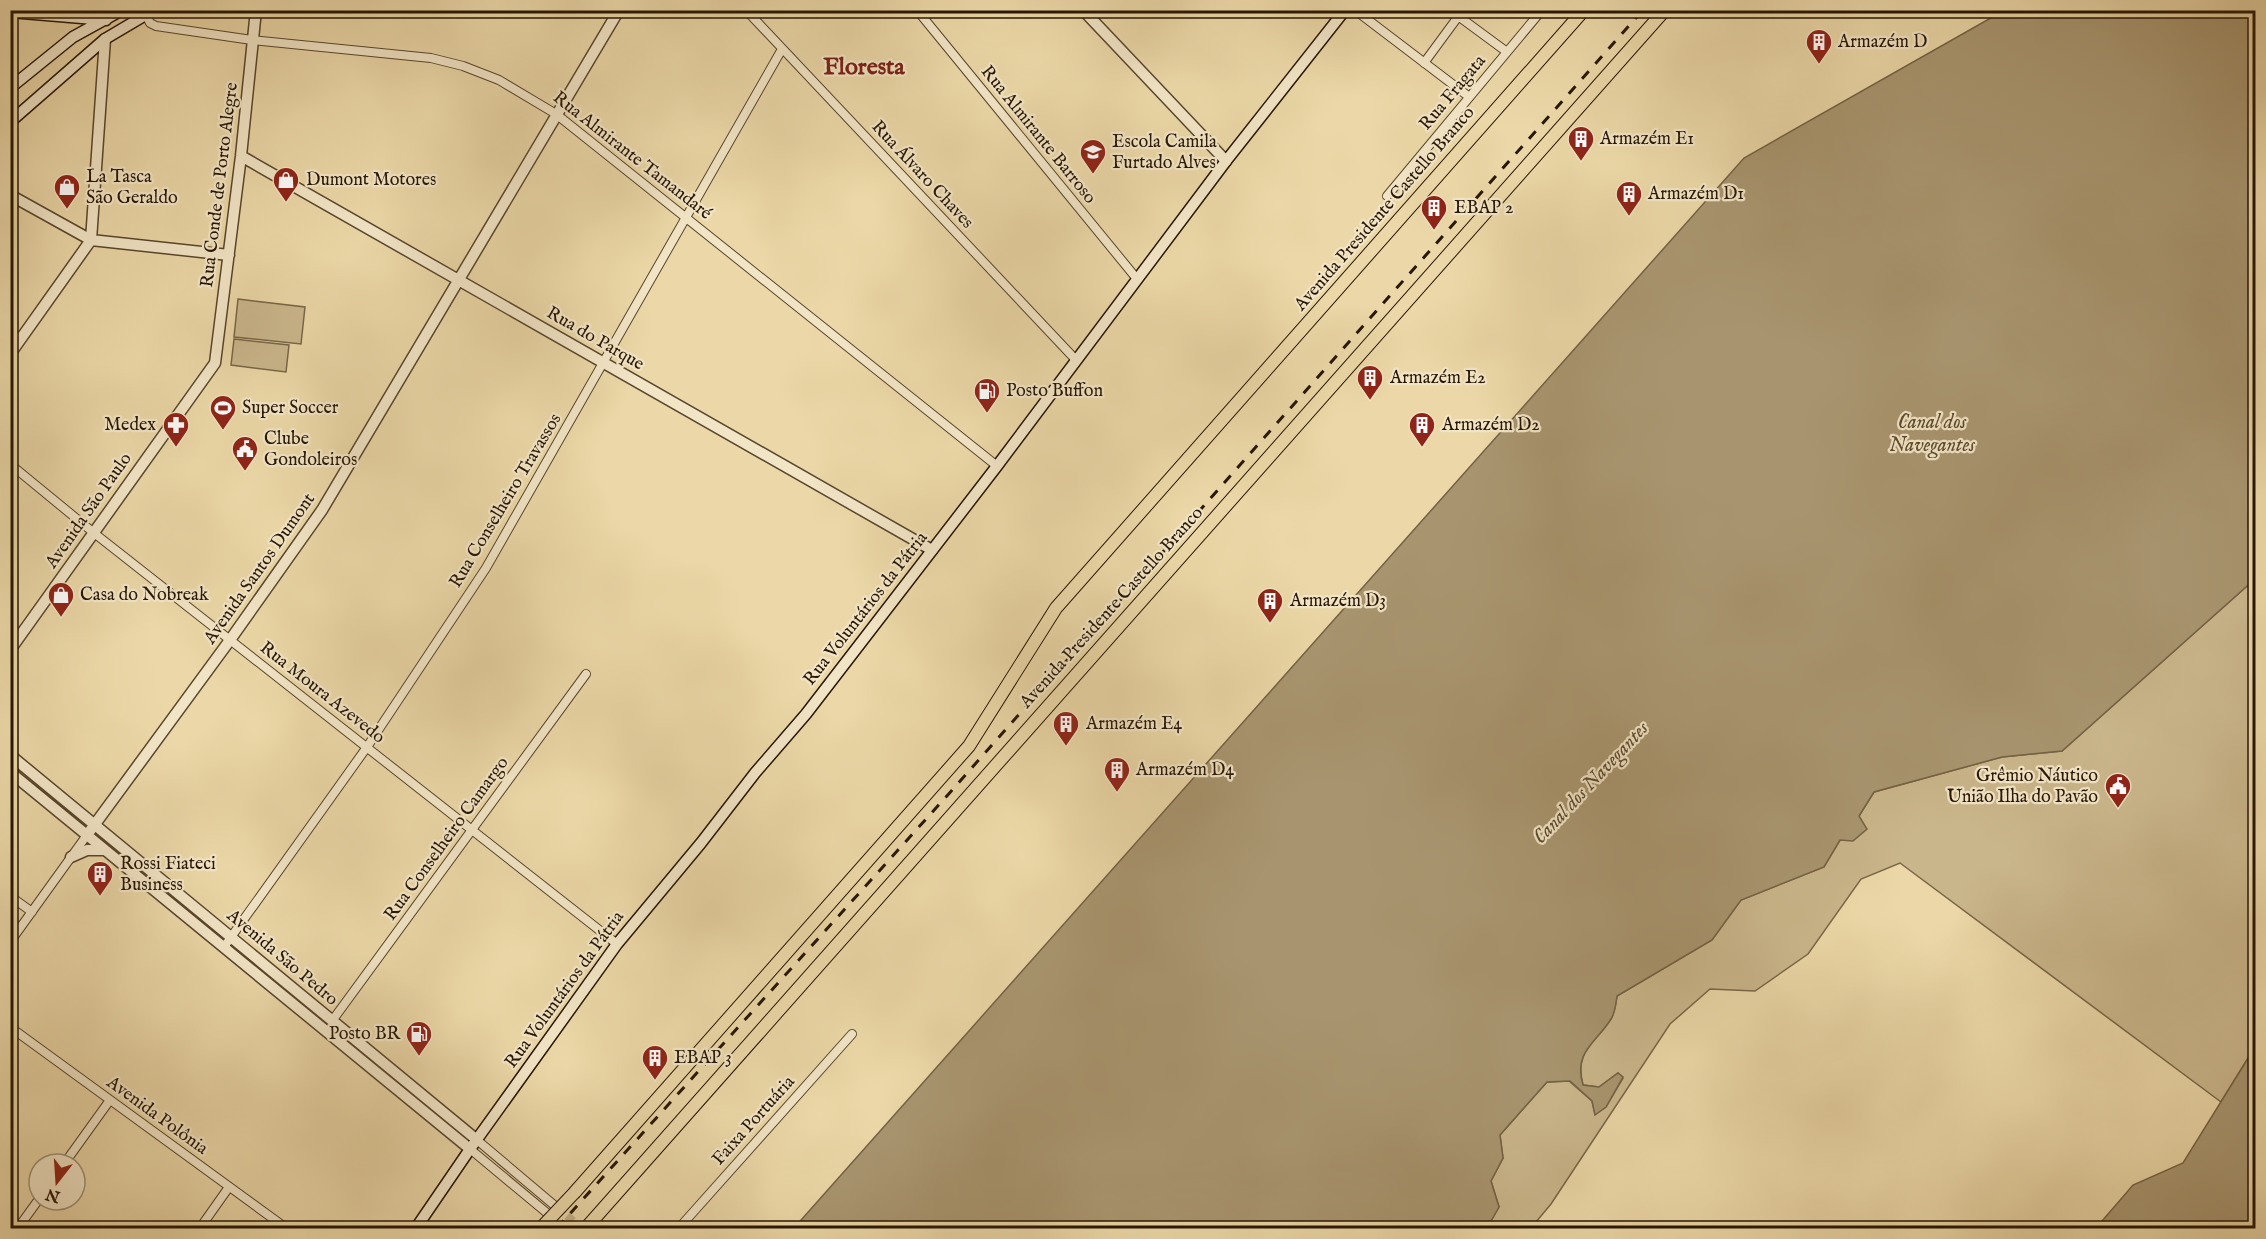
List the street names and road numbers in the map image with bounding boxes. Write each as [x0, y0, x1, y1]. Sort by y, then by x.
street label: Rua Fragata [1415, 50, 1491, 136]
street label: Rua Almirante Barroso [975, 61, 1101, 209]
street label: Rua Conde de Porto Alegre [196, 81, 244, 289]
street label: Rua Almirante Tamandaré [548, 87, 716, 225]
street label: Avenida Presidente Castello Branco [1289, 102, 1480, 317]
street label: Rua Álvaro Chaves [866, 115, 980, 234]
street label: Rua do Parque [542, 302, 648, 376]
street label: Rua Conselheiro Travassos [445, 410, 567, 592]
street label: Avenida São Paulo [40, 448, 138, 574]
street label: Avenida Santos Dumont [199, 489, 321, 650]
street label: Avenida Presidente Castello Branco [1015, 502, 1209, 714]
street label: Rua Voluntários da Pátria [799, 527, 933, 690]
street label: Rua Moura Azevedo [255, 637, 390, 749]
street label: Rua Conselheiro Camargo [380, 752, 515, 926]
street label: Avenida São Pedro [221, 904, 343, 1012]
street label: Rua Voluntários da Pátria [500, 907, 630, 1073]
street label: Avenida Polônia [101, 1071, 212, 1161]
street label: Faixa Portuária [708, 1071, 801, 1171]

